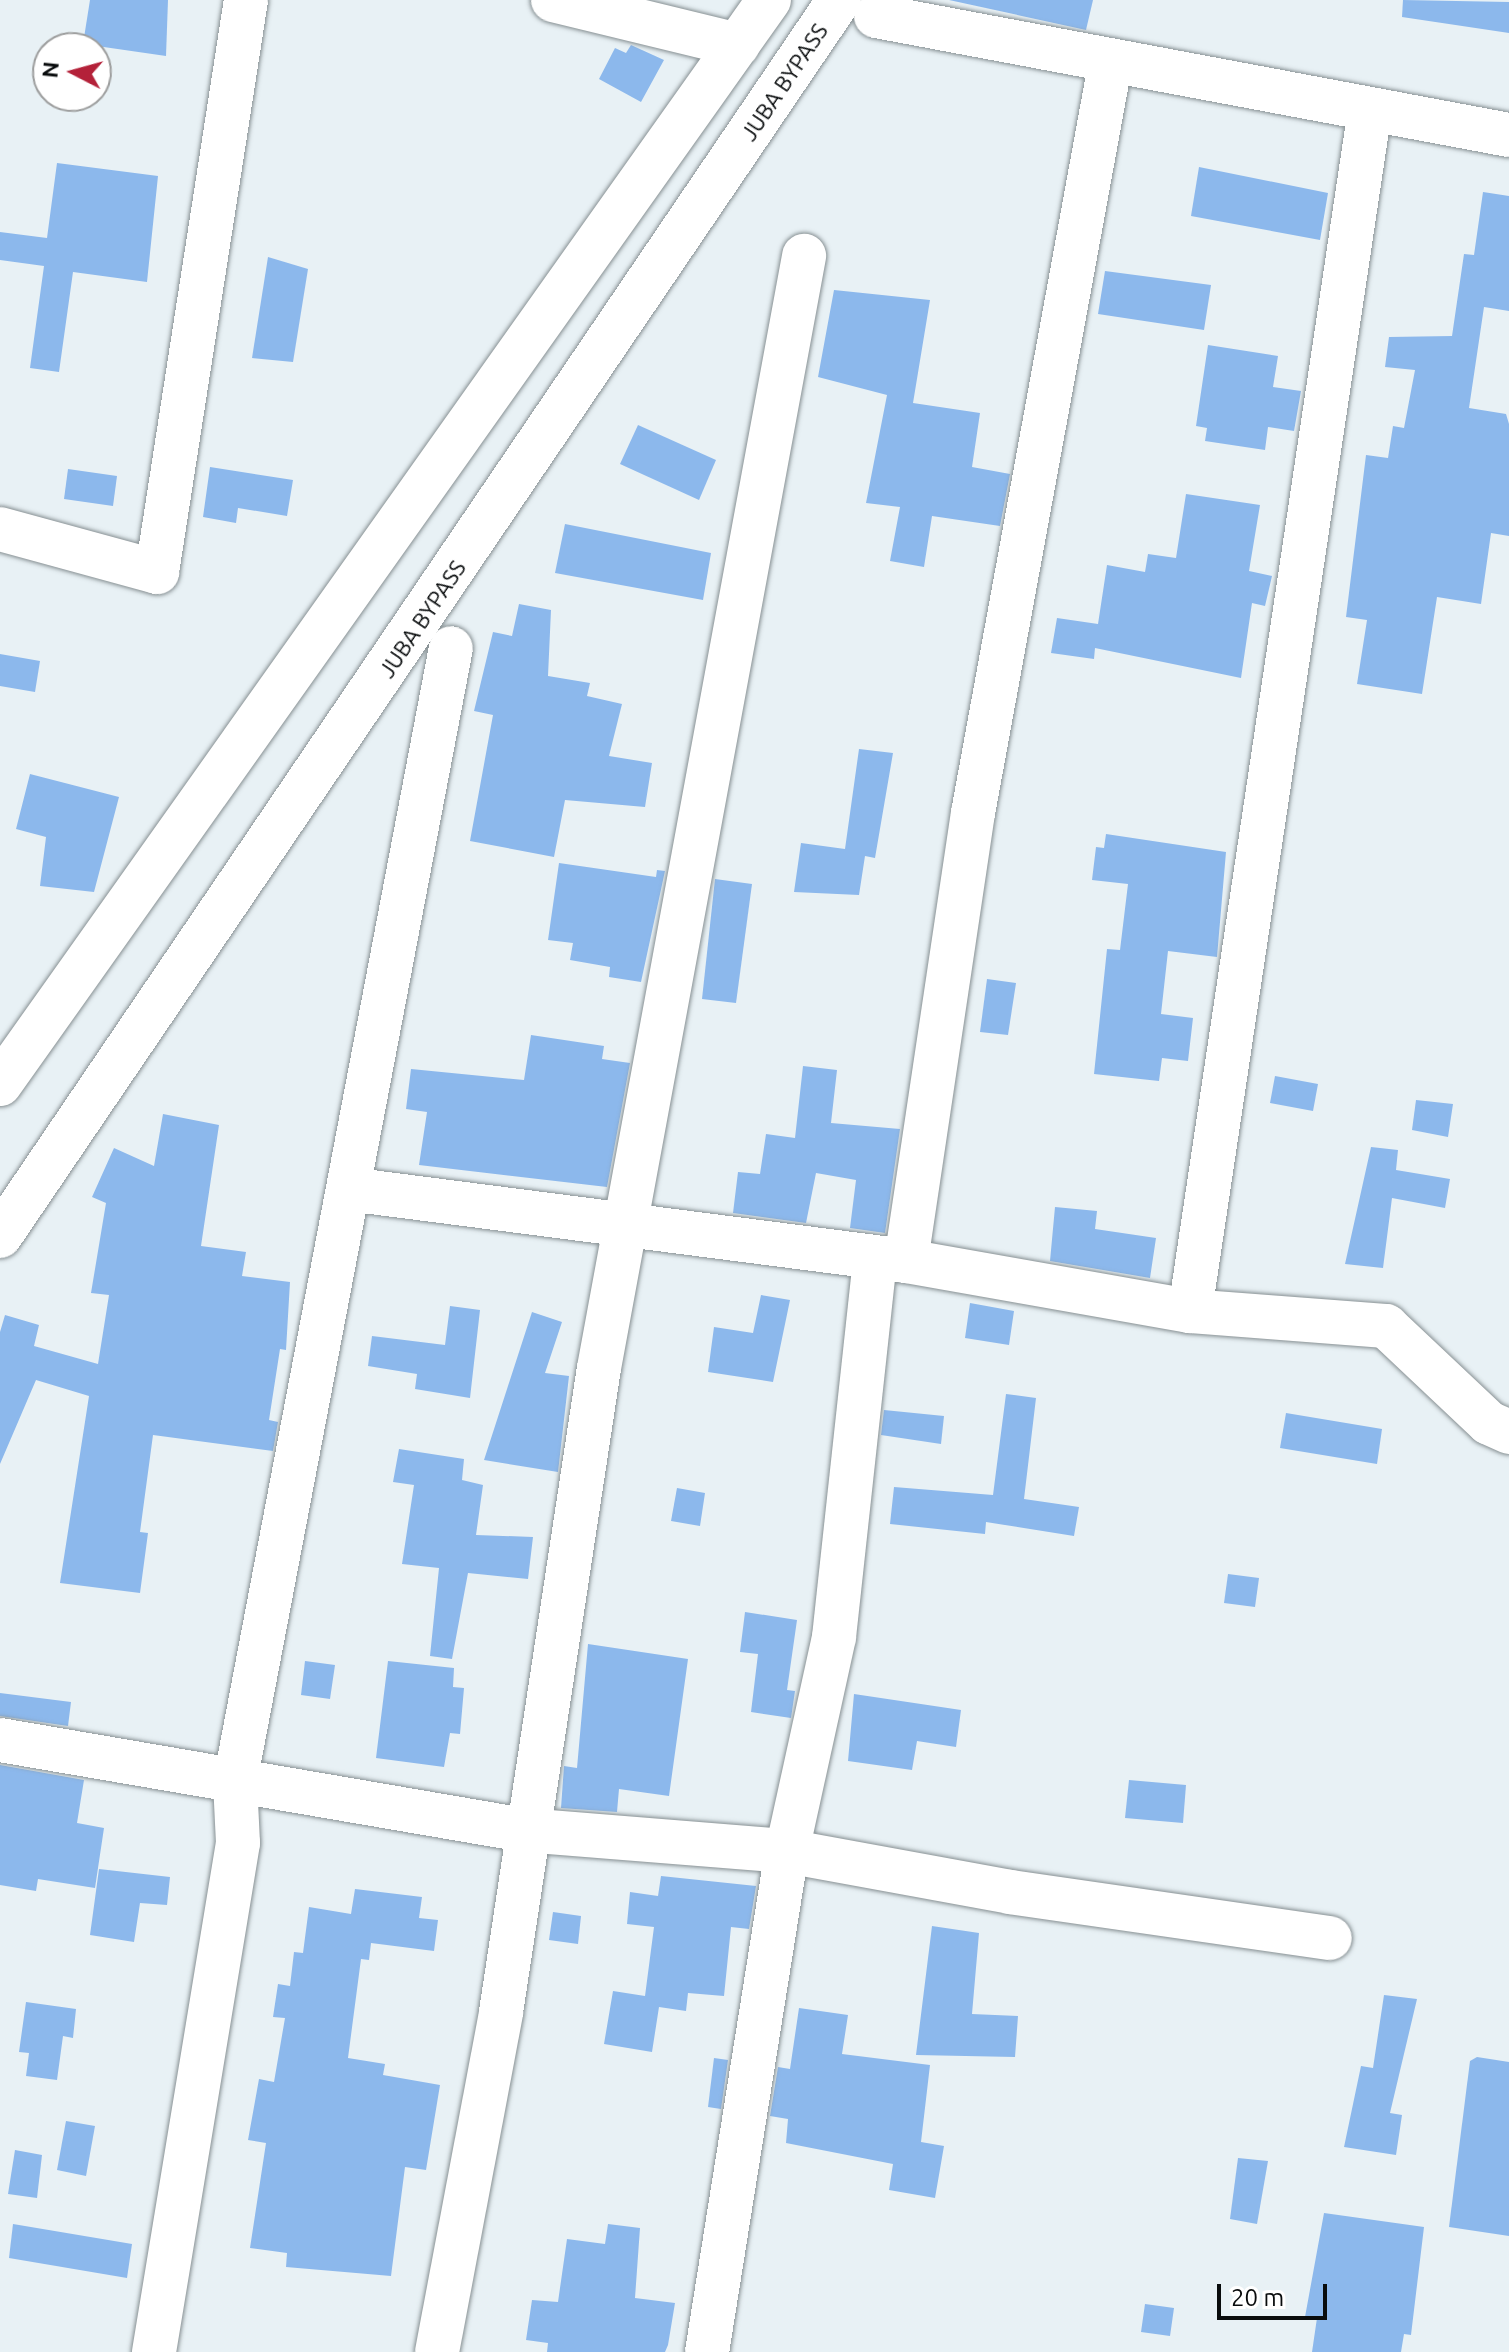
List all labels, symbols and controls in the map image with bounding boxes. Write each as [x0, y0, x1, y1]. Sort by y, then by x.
street label: JUBA BYPASS [735, 18, 833, 146]
north arrow [32, 32, 112, 112]
text: N [36, 60, 63, 79]
street label: JUBA BYPASS [373, 555, 471, 683]
scale bar [1221, 2268, 1331, 2318]
text: 20 m [1231, 2284, 1284, 2311]

